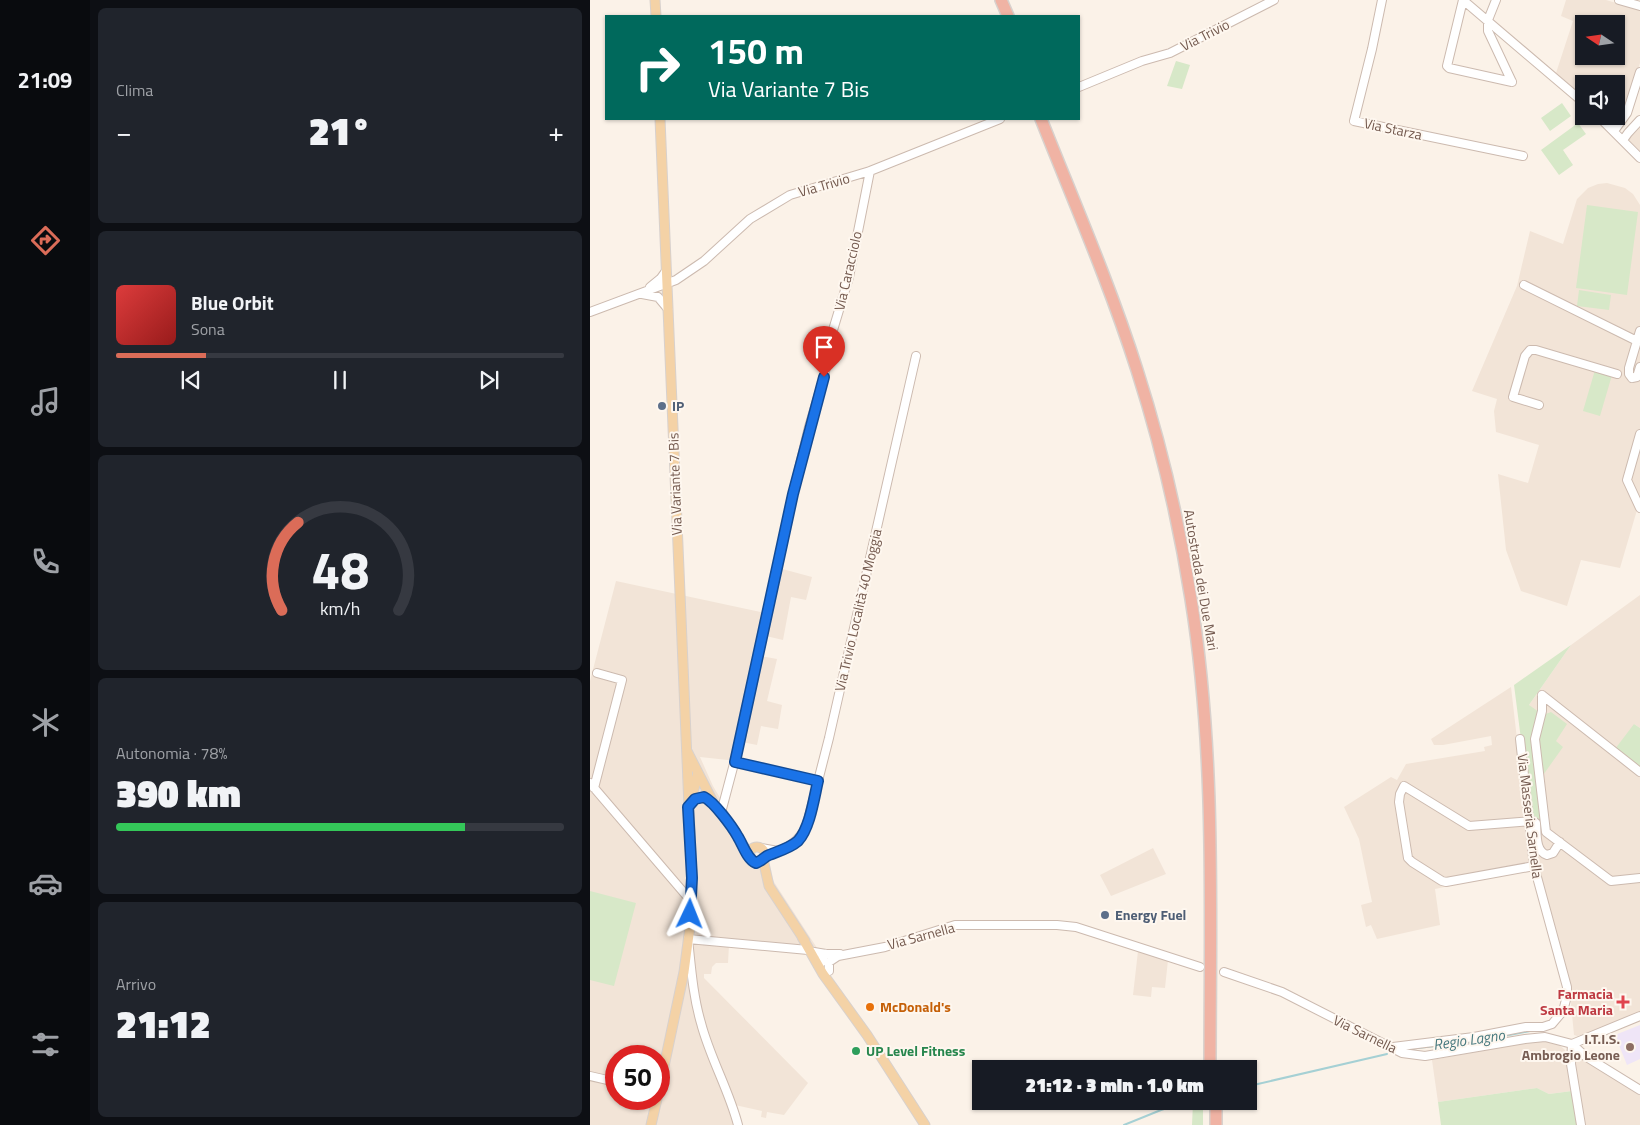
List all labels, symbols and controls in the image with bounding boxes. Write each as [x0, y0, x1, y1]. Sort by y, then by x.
street label: Via Trivio [1177, 13, 1233, 56]
north arrow [1575, 15, 1625, 65]
map controls [1575, 15, 1625, 125]
text: 150 m [708, 24, 804, 78]
icon: right [625, 35, 690, 100]
text: 21:09 [18, 63, 72, 97]
text: Via Variante 7 Bis [708, 72, 869, 106]
button: sound [1575, 75, 1625, 125]
text: Clima [116, 78, 153, 102]
text: 21° [309, 102, 371, 160]
text: − [116, 110, 132, 153]
text: + [548, 110, 564, 153]
street label: Via Starza [1362, 112, 1424, 145]
street label: Via Trivio [796, 167, 852, 202]
icon: directions [28, 223, 63, 258]
street label: Via Caracciolo [828, 229, 867, 313]
text: Blue Orbit [191, 288, 274, 317]
text: Sona [191, 317, 225, 341]
pin [803, 326, 845, 377]
icon: arrive [810, 333, 838, 361]
icon: previous [177, 366, 205, 394]
icon: pause [326, 366, 354, 394]
icon: next [475, 366, 503, 394]
icon: music [28, 384, 63, 419]
place label: IP [672, 395, 684, 416]
marker: IP [656, 400, 668, 412]
street label: Via Variante 7 Bis [662, 432, 687, 536]
street label: Autostrada dei Due Mari [1179, 508, 1224, 652]
street label: Via Trivio Località 40 Moggia [829, 526, 886, 693]
text: 48 [311, 530, 369, 609]
icon: phone [28, 544, 63, 579]
text: km/h [320, 595, 360, 622]
icon: climate [28, 705, 63, 740]
text: Autonomia · 78% [116, 741, 227, 765]
street label: Via Masseria Sarnella [1512, 752, 1549, 880]
text: 390 km [116, 764, 241, 822]
icon: car [28, 866, 63, 901]
position arrow [663, 887, 715, 939]
place label: Energy Fuel [1115, 904, 1186, 925]
marker: Energy Fuel [1099, 909, 1111, 921]
street label: Via Sarnella [885, 916, 957, 955]
text: Arrivo [116, 972, 156, 996]
place label: Farmacia Santa Maria [1540, 983, 1613, 1020]
text: 21:12 [116, 995, 211, 1053]
place label: McDonald's [880, 996, 951, 1017]
marker: Farmacia Santa Maria [1617, 996, 1629, 1008]
marker: McDonald's [864, 1001, 876, 1013]
street label: Via Sarnella [1330, 1009, 1401, 1058]
water label: Regio Lagno [1432, 1023, 1507, 1056]
icon: filters [28, 1027, 63, 1062]
place label: I.T.I.S. Ambrogio Leone [1522, 1028, 1620, 1065]
place label: UP Level Fitness [866, 1040, 966, 1061]
marker: I.T.I.S. Ambrogio Leone [1624, 1041, 1636, 1053]
speed limit sign: 50 [605, 1045, 670, 1110]
marker: UP Level Fitness [850, 1045, 862, 1057]
text: 21:12 · 3 min · 1.0 km [1025, 1070, 1204, 1099]

